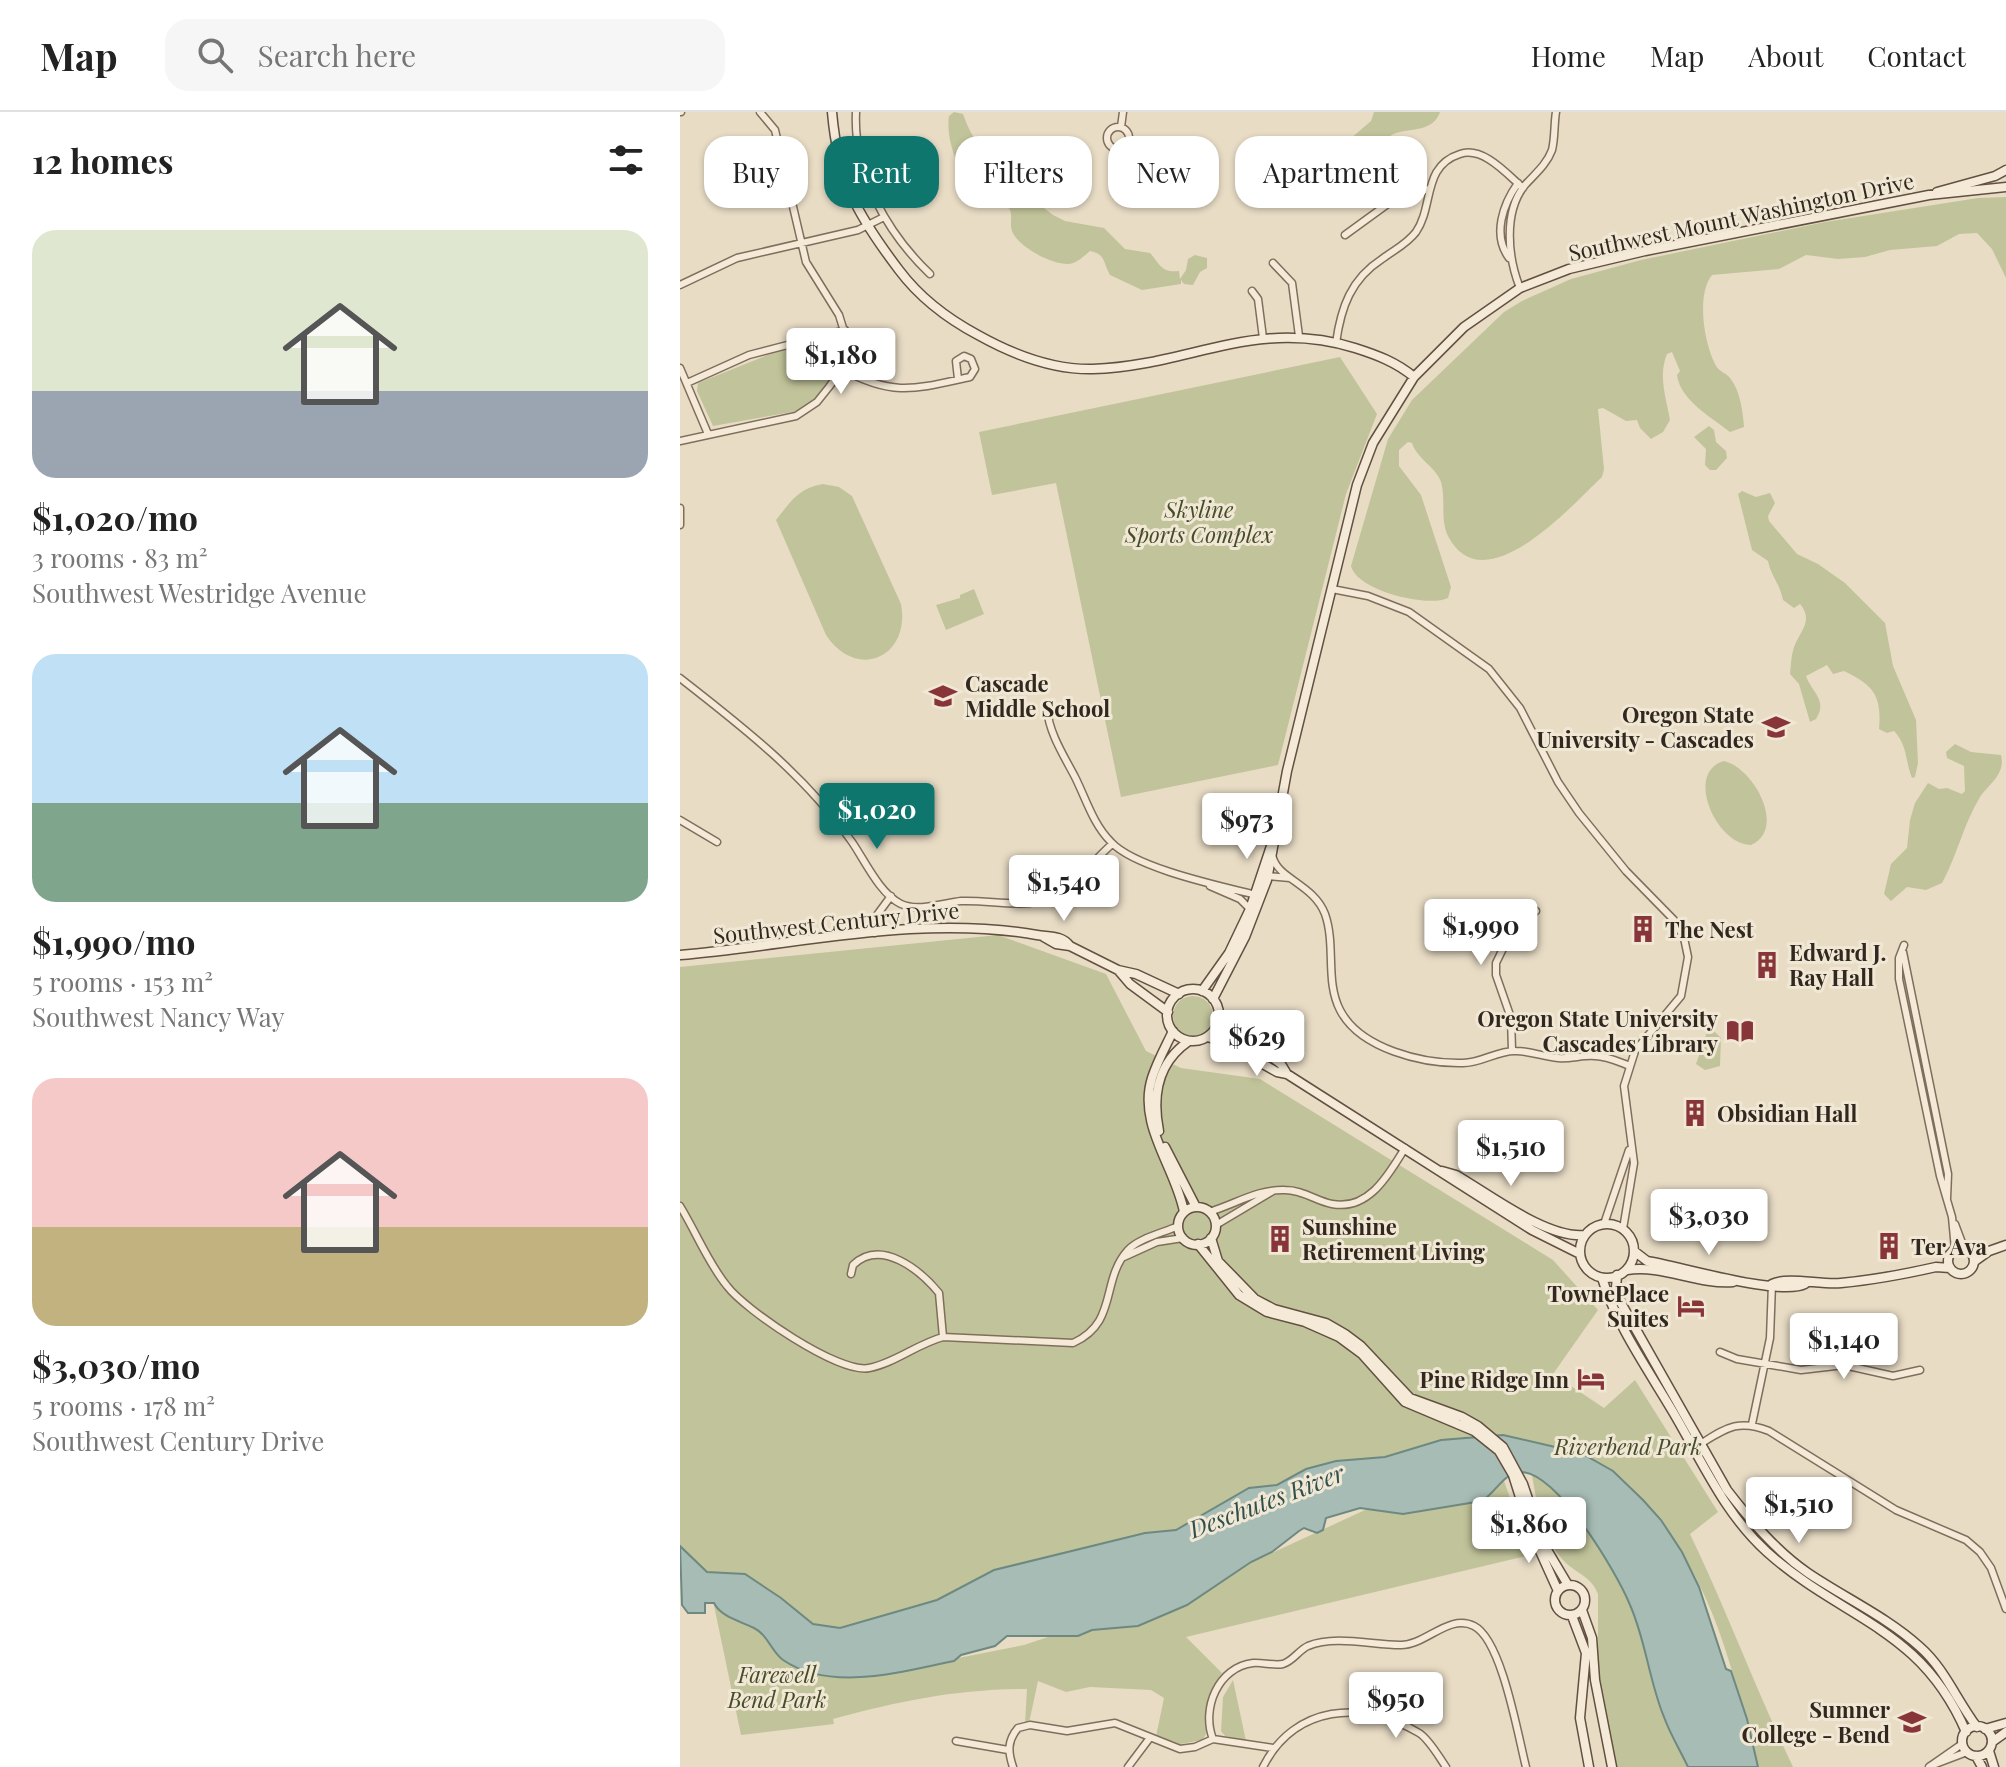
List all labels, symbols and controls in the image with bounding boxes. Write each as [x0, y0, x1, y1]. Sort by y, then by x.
search box [165, 19, 725, 91]
text: Map [40, 30, 117, 81]
icon: search [193, 33, 237, 77]
text: Search here [257, 35, 416, 75]
text: Home [1531, 37, 1606, 74]
text: Map [1650, 37, 1704, 74]
text: About [1748, 37, 1823, 74]
text: Contact [1867, 37, 1966, 74]
chip: Buy [704, 136, 808, 208]
chip: Rent [824, 136, 939, 208]
chip: Filters [955, 136, 1092, 208]
chip: New [1108, 136, 1219, 208]
chip: Apartment [1235, 136, 1427, 208]
text: 12 homes [32, 137, 173, 183]
icon: filters [604, 138, 648, 182]
street label: Southwest Mount Washington Drive [1565, 165, 1917, 267]
icon: home [268, 282, 412, 426]
pin: $1,180 [776, 328, 906, 396]
text: $1,180 [804, 336, 878, 371]
text: $1,020/mo [32, 494, 198, 540]
park label: Skyline Sports Complex [1124, 494, 1273, 549]
text: 3 rooms · 83 m² [32, 540, 208, 575]
text: Southwest Westridge Avenue [32, 575, 367, 610]
place label: Cascade Middle School [965, 668, 1110, 723]
school or university icon: Cascade Middle School [928, 681, 958, 711]
place label: Oregon State University - Cascades [1537, 699, 1754, 754]
icon: home [268, 706, 412, 850]
school or university icon: Oregon State University - Cascades [1761, 712, 1791, 742]
pin: $1,020 [812, 783, 942, 851]
text: $1,020 [837, 791, 917, 826]
pin: $973 [1200, 793, 1294, 861]
text: $973 [1220, 801, 1274, 836]
pin: $1,540 [999, 855, 1129, 923]
text: $1,540 [1027, 863, 1101, 898]
street label: Southwest Century Drive [711, 894, 961, 950]
pin: $1,990 [1416, 899, 1546, 967]
text: $1,990 [1442, 907, 1520, 942]
building icon: The Nest [1628, 914, 1658, 944]
place label: The Nest [1665, 914, 1754, 944]
text: $1,990/mo [32, 918, 196, 964]
place label: Edward J. Ray Hall [1789, 937, 1886, 992]
building icon: Edward J. Ray Hall [1752, 950, 1782, 980]
text: 5 rooms · 153 m² [32, 964, 213, 999]
text: Southwest Nancy Way [32, 999, 285, 1034]
place label: Oregon State University Cascades Library [1477, 1003, 1719, 1058]
pin: $629 [1210, 1010, 1304, 1078]
library icon: Oregon State University Cascades Library [1725, 1016, 1755, 1046]
text: $629 [1228, 1018, 1286, 1053]
building icon: Obsidian Hall [1680, 1098, 1710, 1128]
place label: Obsidian Hall [1717, 1098, 1857, 1128]
pin: $1,510 [1446, 1120, 1576, 1188]
text: $1,510 [1476, 1128, 1546, 1163]
icon: home [268, 1130, 412, 1274]
pin: $3,030 [1644, 1189, 1774, 1257]
text: $3,030 [1669, 1197, 1749, 1232]
place label: Sunshine Retirement Living [1302, 1211, 1486, 1266]
building icon: Sunshine Retirement Living [1265, 1224, 1295, 1254]
building icon: Ter Ava [1874, 1231, 1904, 1261]
place label: Ter Ava [1911, 1231, 1987, 1261]
place label: TownePlace Suites [1547, 1278, 1669, 1333]
hotel icon: TownePlace Suites [1676, 1291, 1706, 1321]
pin: $1,140 [1779, 1313, 1909, 1381]
text: $1,140 [1808, 1321, 1880, 1356]
text: $3,030/mo [32, 1342, 200, 1388]
place label: Pine Ridge Inn [1420, 1364, 1569, 1394]
hotel icon: Pine Ridge Inn [1576, 1364, 1606, 1394]
text: 5 rooms · 178 m² [32, 1388, 215, 1423]
text: Southwest Century Drive [32, 1423, 324, 1458]
park label: Riverbend Park [1553, 1431, 1702, 1461]
water label: Deschutes River [1183, 1455, 1349, 1545]
pin: $1,510 [1734, 1477, 1864, 1545]
text: $1,510 [1764, 1485, 1834, 1520]
pin: $1,860 [1464, 1497, 1594, 1565]
text: $1,860 [1490, 1505, 1568, 1540]
park label: Farewell Bend Park [727, 1659, 826, 1714]
pin: $950 [1349, 1672, 1443, 1740]
text: $950 [1367, 1680, 1425, 1715]
place label: Sumner College - Bend [1741, 1694, 1891, 1749]
school or university icon: Sumner College - Bend [1897, 1707, 1927, 1737]

